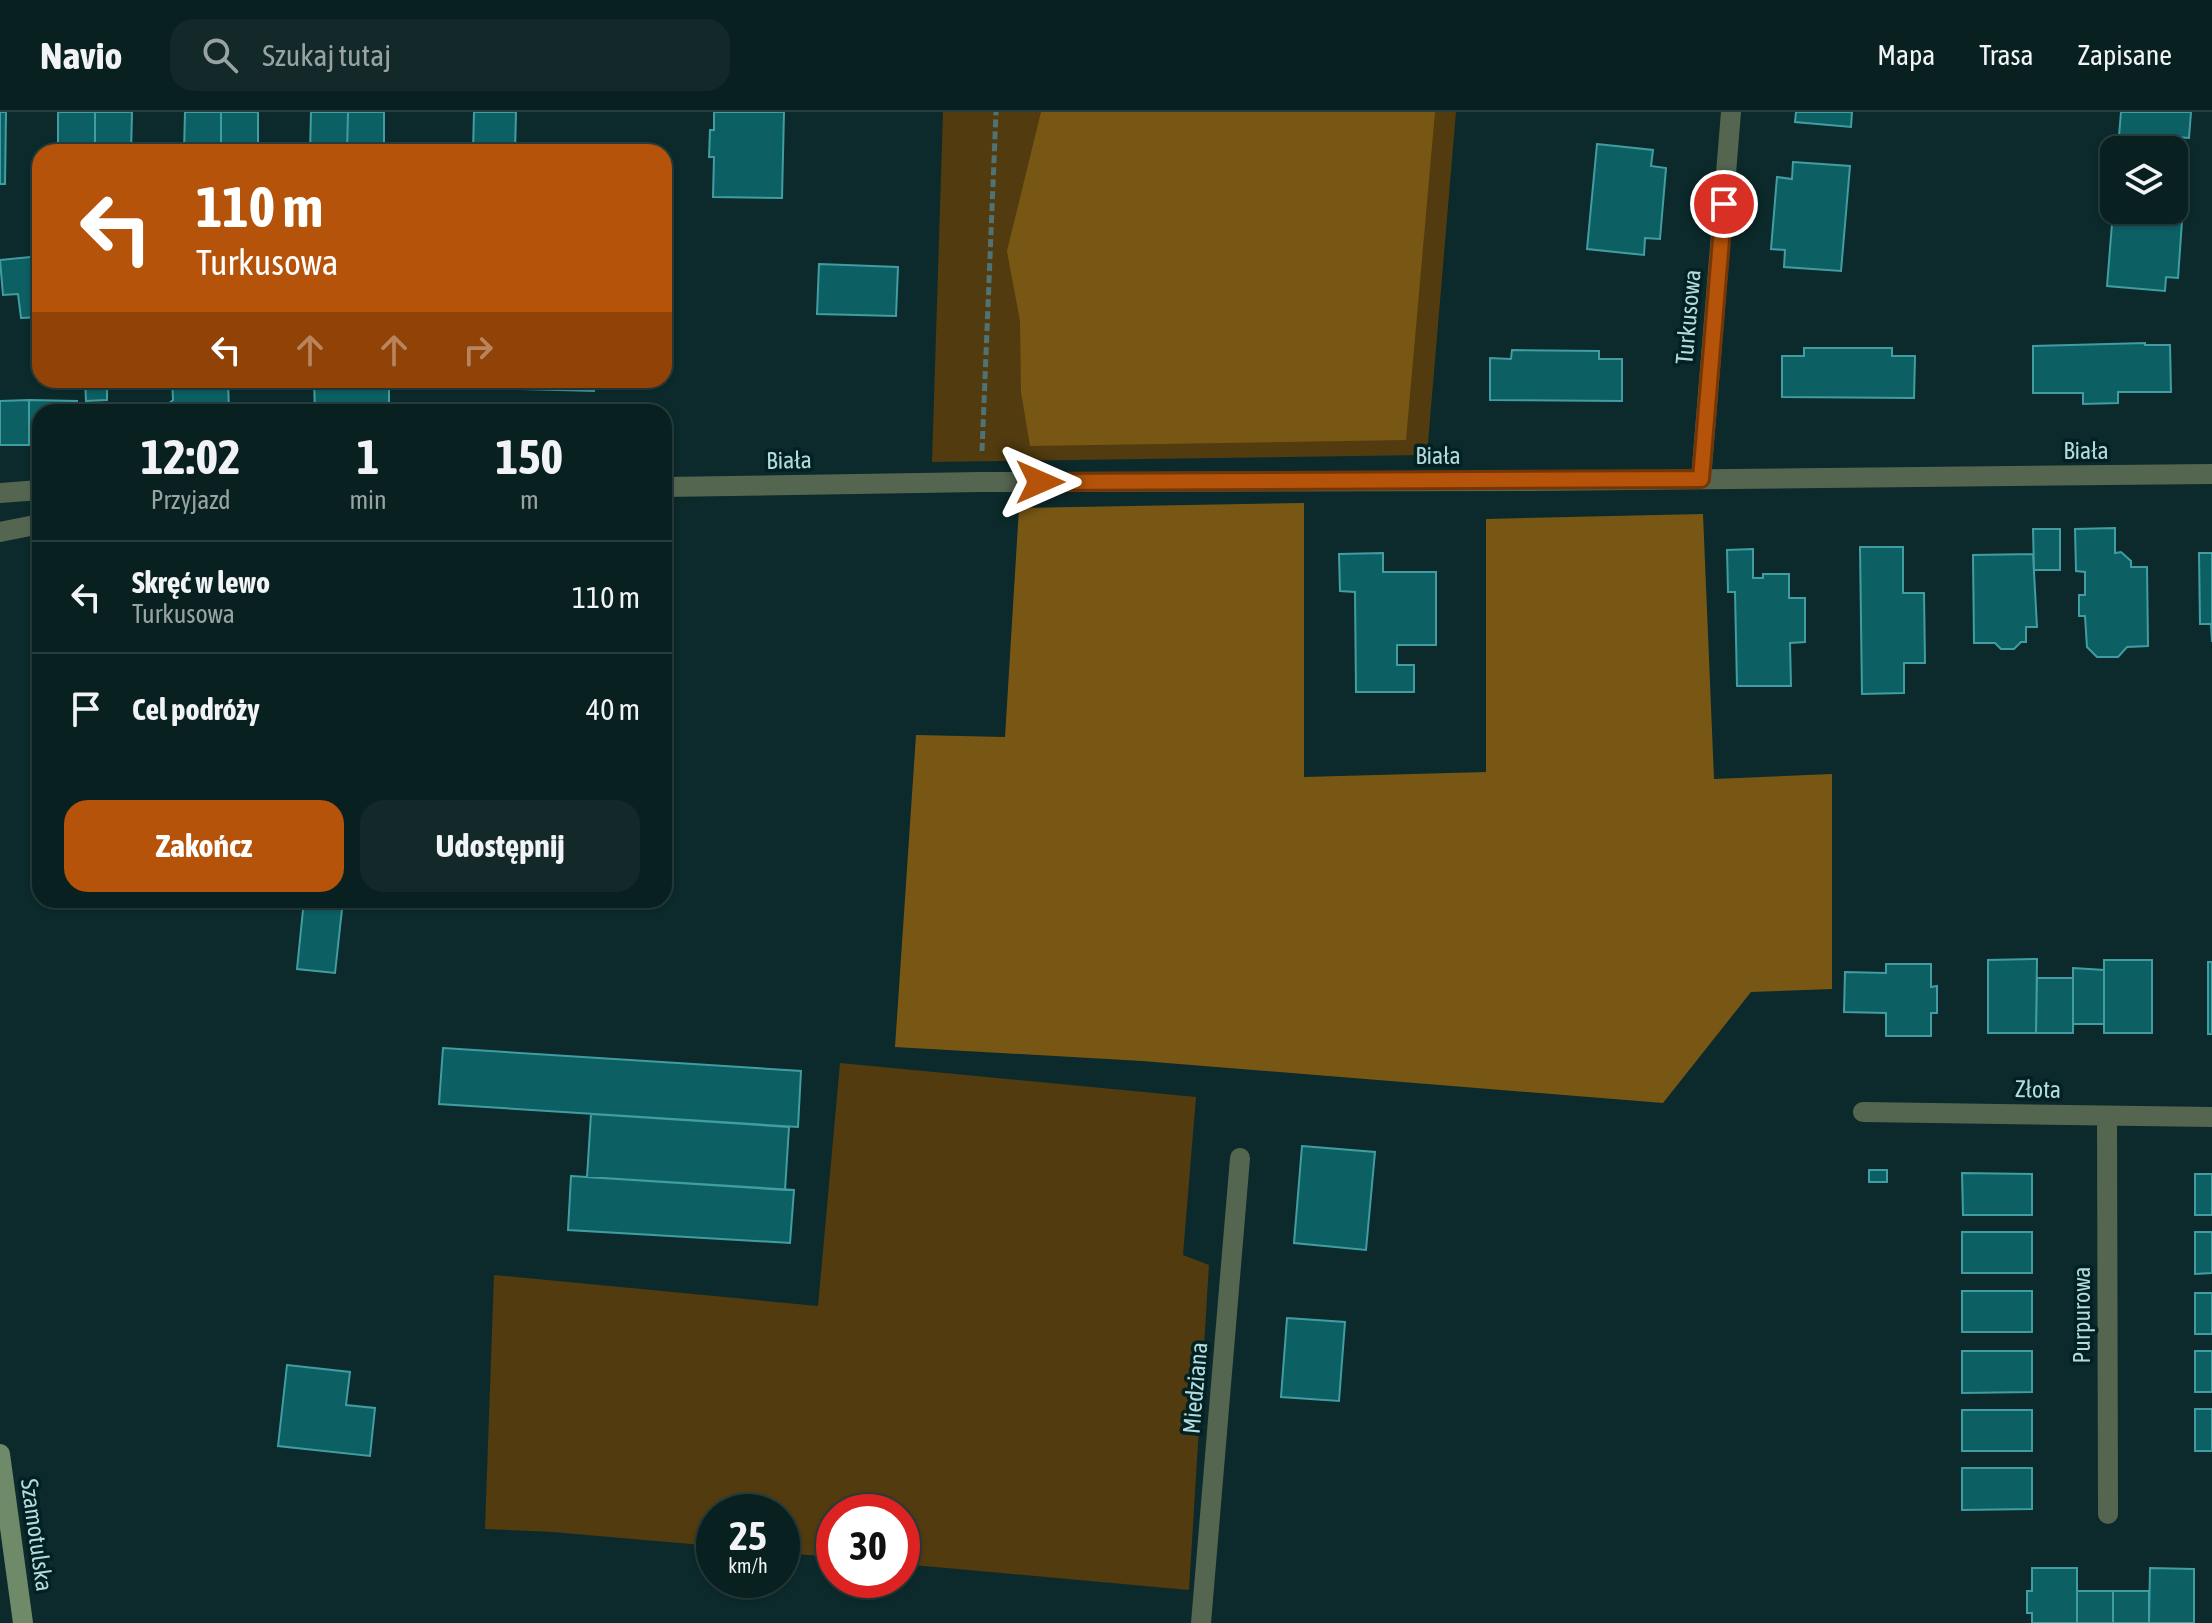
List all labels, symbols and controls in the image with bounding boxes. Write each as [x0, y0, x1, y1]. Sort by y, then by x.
search box [170, 19, 730, 91]
icon: search [198, 33, 242, 77]
text: Navio [40, 34, 122, 77]
text: Szukaj tutaj [262, 38, 391, 72]
text: Mapa [1877, 39, 1935, 71]
text: Trasa [1979, 39, 2033, 71]
text: Zapisane [2077, 39, 2172, 71]
map controls [2100, 136, 2188, 224]
button: layers [2100, 136, 2188, 224]
pin [1690, 170, 1758, 238]
text: 110 m [196, 175, 323, 239]
icon: left [64, 176, 168, 280]
icon: arrive [1702, 182, 1746, 226]
text: Turkusowa [196, 241, 338, 283]
street label: Turkusowa [1670, 269, 1706, 365]
icon: left [204, 328, 248, 372]
icon: ahead [288, 328, 332, 372]
icon: ahead [372, 328, 416, 372]
icon: right [456, 328, 500, 372]
text: 12:02 [141, 429, 241, 484]
text: 1 [357, 429, 379, 484]
text: 150 [496, 429, 563, 484]
street label: Biała [2063, 437, 2109, 464]
position arrow [998, 440, 1082, 524]
street label: Biała [1415, 442, 1461, 469]
street label: Biała [766, 446, 812, 474]
text: Przyjazd [151, 485, 231, 515]
text: min [349, 485, 387, 515]
text: m [520, 485, 539, 515]
text: Skręć w lewo [132, 565, 270, 599]
icon: left [64, 575, 108, 619]
text: 110 m [572, 580, 640, 614]
text: Turkusowa [132, 599, 235, 629]
icon: arrive [64, 687, 108, 731]
text: Cel podróży [132, 692, 260, 726]
text: 40 m [586, 692, 640, 726]
button: Zakończ [64, 800, 344, 892]
button: Udostępnij [360, 800, 640, 892]
street label: Złota [2015, 1075, 2061, 1103]
street label: Purpurowa [2068, 1267, 2095, 1363]
street label: Miedziana [1178, 1341, 1212, 1435]
street label: Szamotulska [16, 1477, 58, 1593]
speed limit sign: 30 [816, 1494, 920, 1598]
text: 25 [729, 1513, 767, 1558]
text: km/h [728, 1554, 768, 1577]

